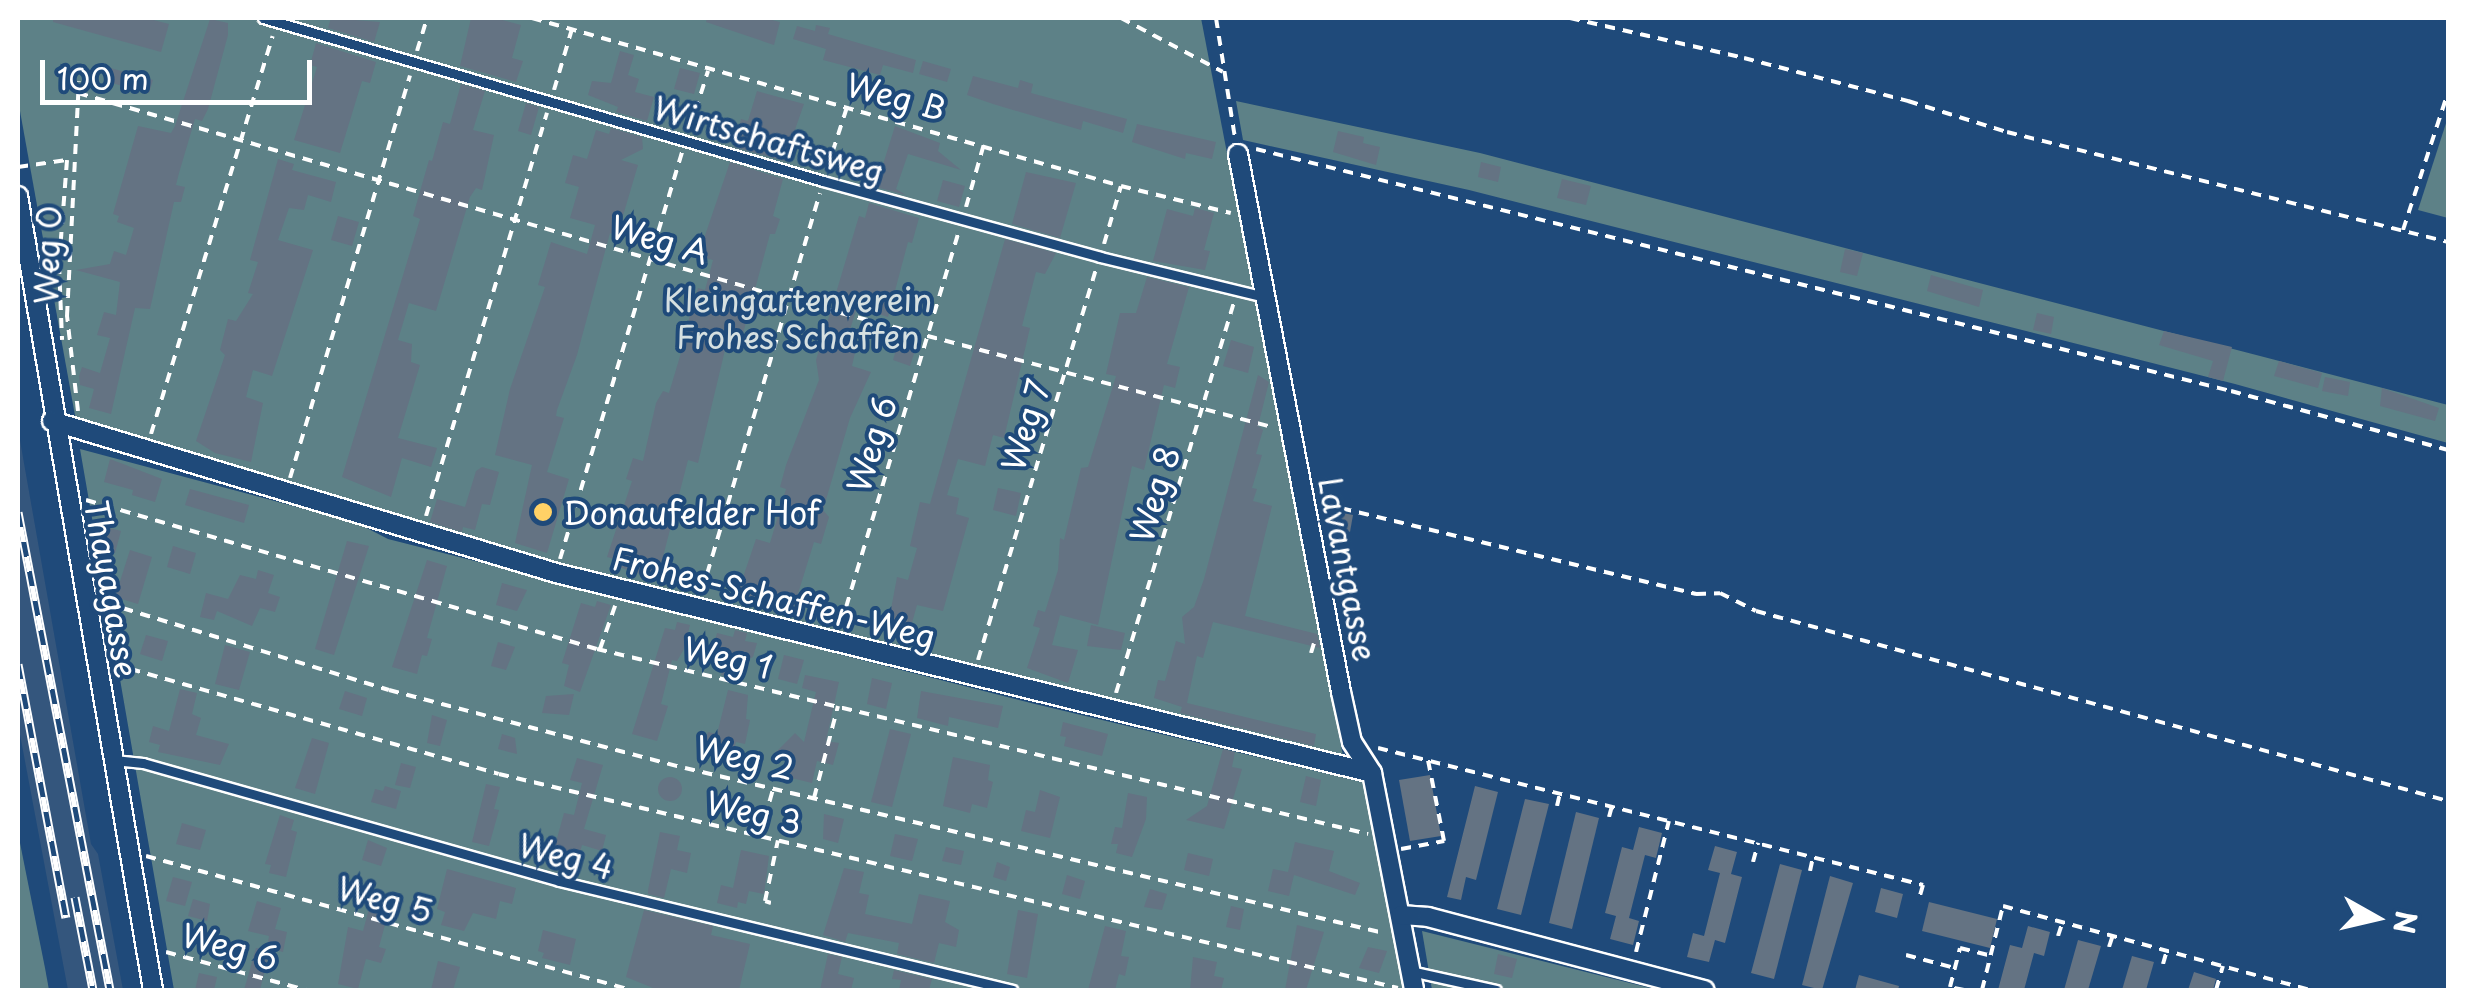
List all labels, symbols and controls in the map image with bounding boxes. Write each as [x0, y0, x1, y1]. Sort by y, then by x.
scale bar [45, 40, 318, 102]
text: 100 m [57, 55, 149, 100]
street label: Weg B [843, 65, 949, 127]
street label: Wirtschaftsweg [649, 88, 889, 190]
street label: Weg 0 [26, 204, 68, 306]
street label: Weg A [606, 207, 714, 271]
park label: Kleingartenverein Frohes Schaffen [664, 281, 932, 356]
street label: Weg 7 [993, 374, 1057, 476]
street label: Weg 6 [838, 391, 904, 497]
street label: Weg 8 [1121, 442, 1187, 546]
street label: Lavantgasse [1311, 474, 1385, 664]
place label: Donaufelder Hof [563, 493, 820, 531]
street label: Thayagasse [78, 497, 146, 681]
marker: Donaufelder Hof [532, 501, 554, 523]
street label: Frohes-Schaffen-Weg [609, 538, 939, 656]
street label: Weg 1 [679, 628, 777, 686]
street label: Weg 2 [692, 727, 798, 787]
street label: Weg 3 [702, 782, 806, 842]
street label: Weg 4 [513, 825, 619, 887]
street label: Weg 5 [333, 868, 437, 930]
north arrow [2326, 868, 2426, 968]
text: N [2383, 908, 2429, 936]
street label: Weg 6 [177, 915, 283, 977]

